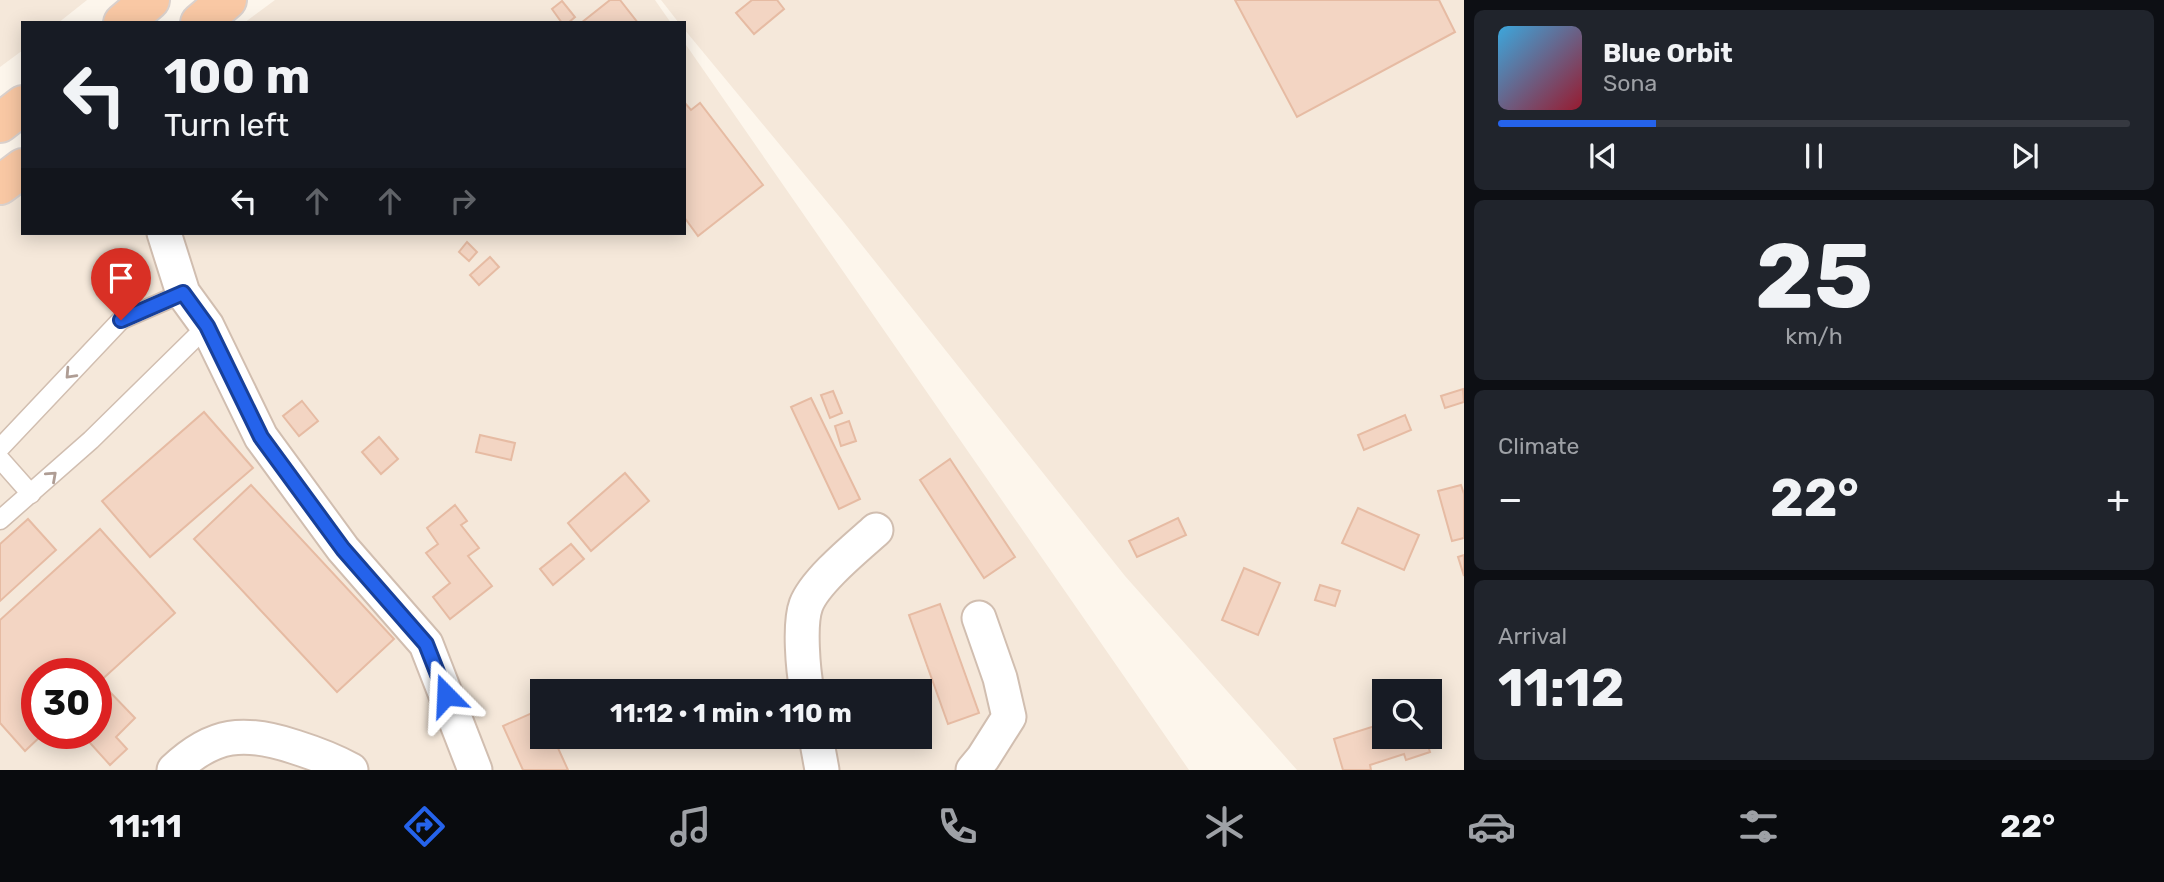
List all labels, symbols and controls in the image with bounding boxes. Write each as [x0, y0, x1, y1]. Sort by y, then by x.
text: Blue Orbit [1603, 38, 1733, 69]
text: 100 m [164, 47, 310, 105]
icon: left [49, 49, 140, 140]
text: Sona [1603, 69, 1657, 97]
text: Turn left [164, 106, 289, 144]
icon: previous [1584, 137, 1622, 175]
icon: pause [1795, 137, 1833, 175]
icon: next [2006, 137, 2044, 175]
icon: left [225, 182, 263, 220]
icon: ahead [298, 182, 336, 220]
icon: ahead [371, 182, 409, 220]
icon: right [444, 182, 482, 220]
text: 25 [1755, 222, 1873, 330]
pin [91, 248, 151, 320]
icon: arrive [102, 259, 140, 297]
text: km/h [1785, 322, 1843, 350]
one-way arrow [66, 365, 79, 378]
text: Climate [1498, 432, 1579, 460]
text: 22° [1770, 467, 1859, 529]
one-way arrow [43, 471, 56, 484]
text: − [1498, 476, 1523, 522]
text: + [2106, 476, 2130, 522]
text: Arrival [1498, 622, 1567, 650]
text: 11:12 [1498, 657, 1625, 719]
speed limit sign: 30 [21, 658, 112, 749]
position arrow [409, 658, 483, 732]
map controls [1372, 679, 1442, 749]
button: search [1372, 679, 1442, 749]
text: 11:12 · 1 min · 110 m [610, 698, 852, 729]
icon: directions [400, 802, 449, 851]
icon: music [666, 802, 715, 851]
icon: phone [933, 802, 982, 851]
icon: climate [1200, 802, 1249, 851]
icon: car [1467, 802, 1516, 851]
icon: filters [1734, 802, 1783, 851]
text: 11:11 [109, 807, 182, 845]
text: 22° [2000, 807, 2055, 845]

